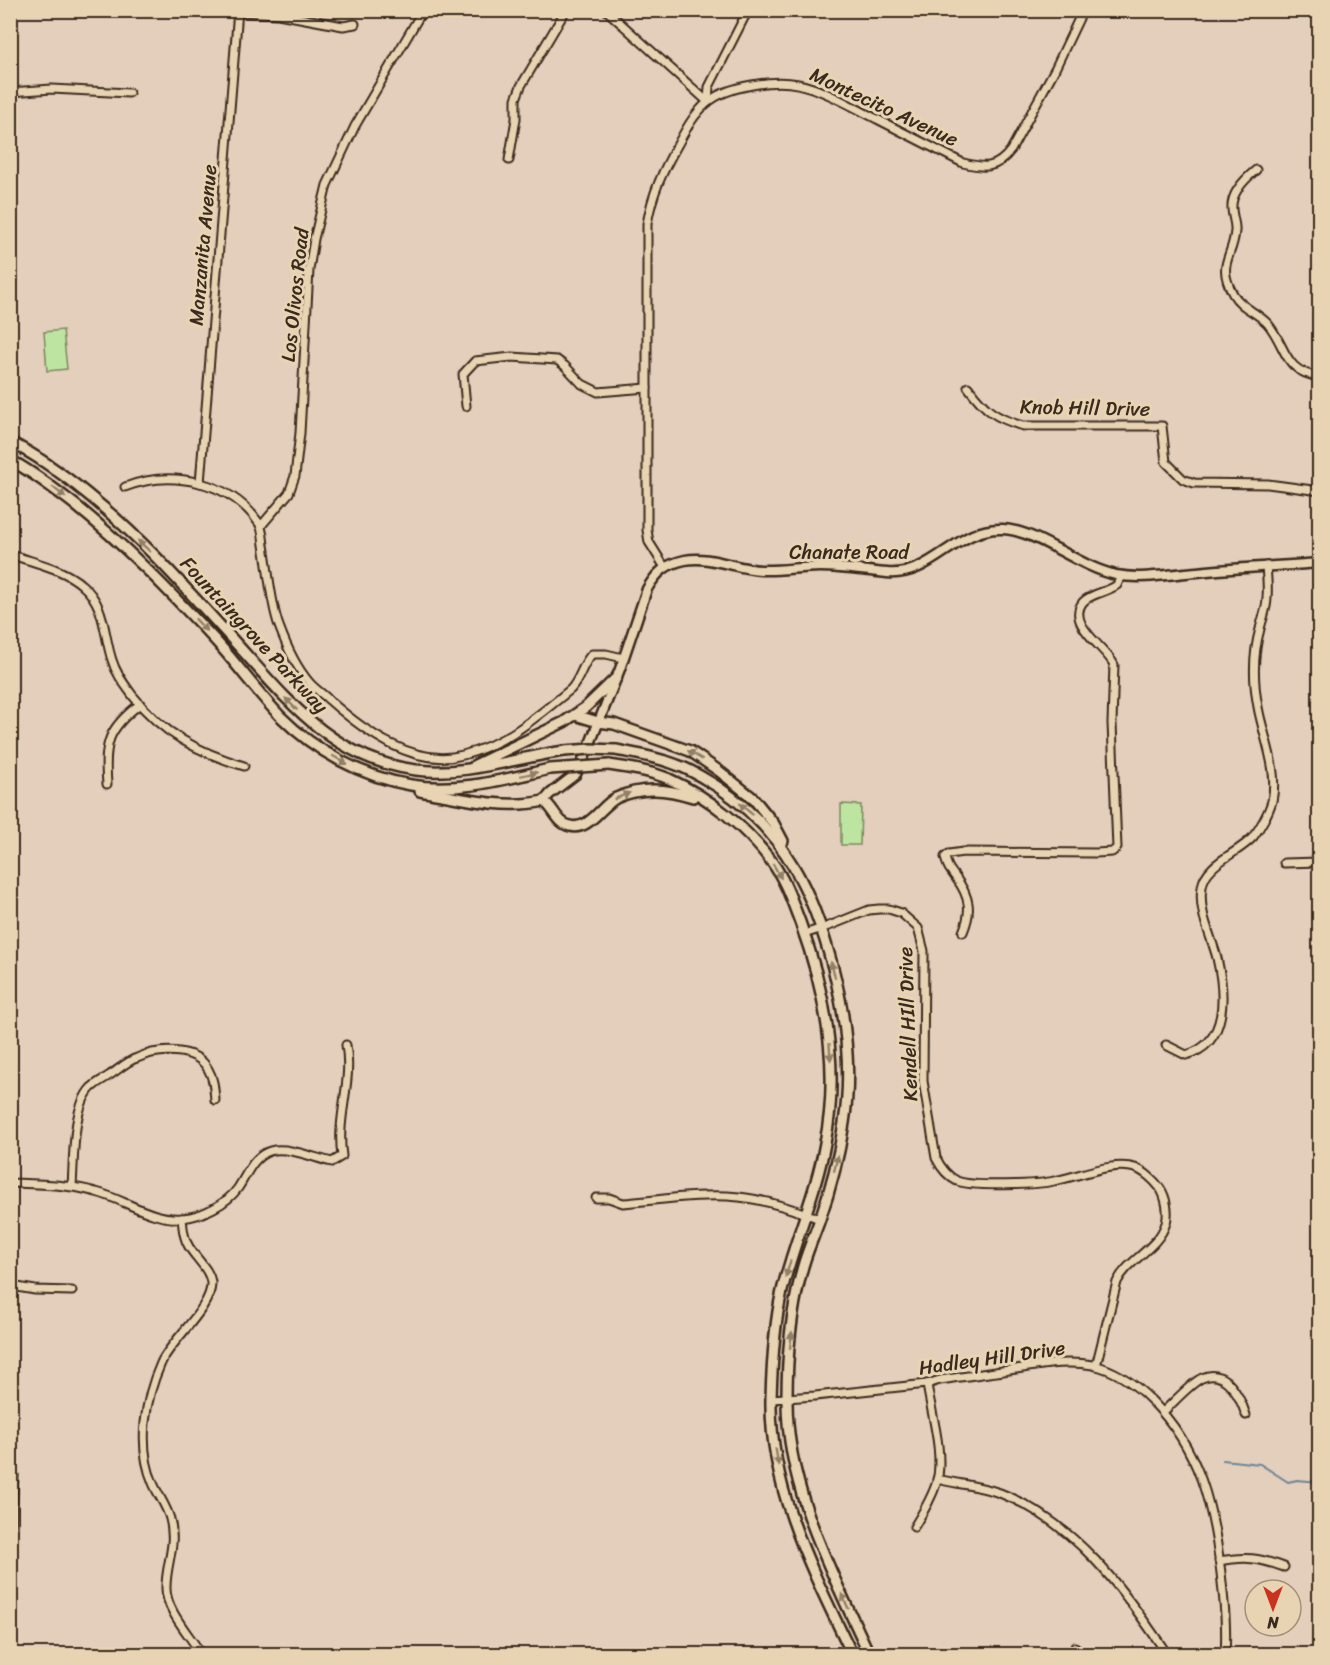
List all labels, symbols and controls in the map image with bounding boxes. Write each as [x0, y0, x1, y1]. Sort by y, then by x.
street label: Montecito Avenue [804, 57, 964, 157]
street label: Manzanita Avenue [179, 163, 227, 327]
street label: Los Olivos Road [271, 225, 320, 364]
street label: Knob Hill Drive [1019, 389, 1151, 427]
one-way arrow [51, 486, 67, 499]
street label: Chanate Road [789, 535, 910, 570]
one-way arrow [137, 539, 151, 553]
street label: Fountaingrove Parkway [171, 548, 337, 723]
one-way arrow [194, 618, 208, 633]
one-way arrow [283, 697, 298, 711]
one-way arrow [687, 749, 703, 760]
one-way arrow [332, 755, 349, 765]
one-way arrow [520, 769, 539, 778]
one-way arrow [614, 791, 632, 801]
one-way arrow [739, 803, 754, 816]
one-way arrow [772, 863, 783, 879]
street label: Kendell HIll Drive [888, 946, 928, 1102]
one-way arrow [828, 961, 838, 979]
one-way arrow [825, 1043, 834, 1062]
one-way arrow [832, 1153, 842, 1172]
one-way arrow [783, 1260, 792, 1278]
street label: Hadley Hill Drive [916, 1330, 1068, 1386]
one-way arrow [786, 1331, 796, 1350]
one-way arrow [772, 1448, 781, 1467]
north arrow [1243, 1578, 1303, 1638]
one-way arrow [840, 1592, 850, 1610]
text: N [1267, 1608, 1280, 1637]

